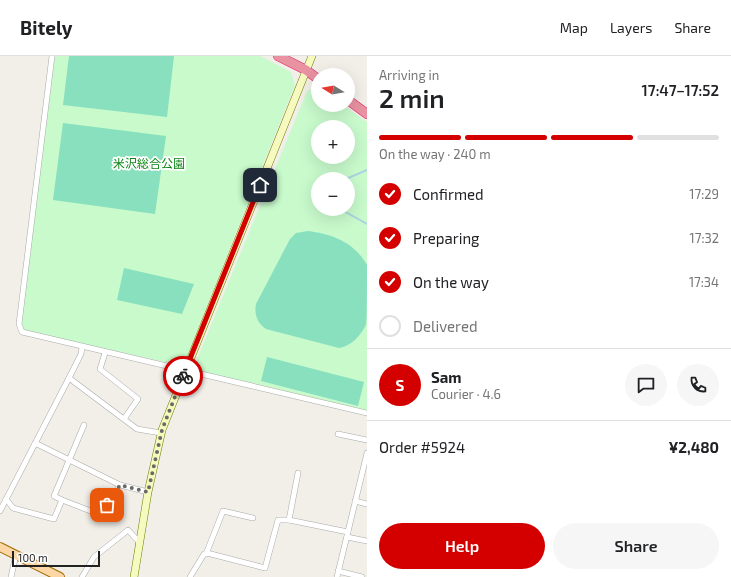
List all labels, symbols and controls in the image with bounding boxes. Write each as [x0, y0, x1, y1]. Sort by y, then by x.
text: Bitely [20, 16, 72, 39]
text: Map [560, 19, 588, 36]
text: Layers [610, 19, 652, 36]
text: Share [674, 19, 711, 36]
text: Arriving in [379, 67, 439, 83]
north arrow [311, 68, 355, 112]
map controls [311, 68, 355, 216]
text: 17:47–17:52 [642, 81, 719, 99]
text: 2 min [379, 82, 445, 113]
button: + [311, 120, 355, 164]
text: On the way · 240 m [379, 146, 491, 162]
park label: 米沢総合公園 [113, 156, 185, 170]
pin [243, 168, 277, 202]
button: − [311, 172, 355, 216]
icon: home [249, 174, 271, 196]
icon: check [379, 183, 401, 205]
text: Confirmed [413, 185, 484, 203]
text: 17:29 [689, 186, 719, 202]
icon: check [379, 227, 401, 249]
text: Preparing [413, 229, 479, 247]
text: 17:32 [690, 230, 719, 246]
icon: check [379, 271, 401, 293]
text: On the way [413, 273, 489, 291]
text: 17:34 [689, 274, 719, 290]
text: Delivered [413, 317, 478, 335]
courier [163, 356, 203, 396]
button: chat [625, 364, 667, 406]
button: phone [677, 364, 719, 406]
icon: bike [172, 365, 194, 387]
text: Sam [431, 368, 462, 386]
text: S [396, 376, 404, 394]
text: Courier · 4.6 [431, 386, 501, 402]
text: Order #5924 [379, 438, 465, 456]
text: ¥2,480 [668, 438, 719, 456]
pin [90, 488, 124, 522]
icon: bag [96, 494, 118, 516]
button: Help [379, 523, 545, 569]
button: Share [553, 523, 719, 569]
scale bar [12, 549, 100, 568]
text: 100 m [18, 551, 48, 564]

